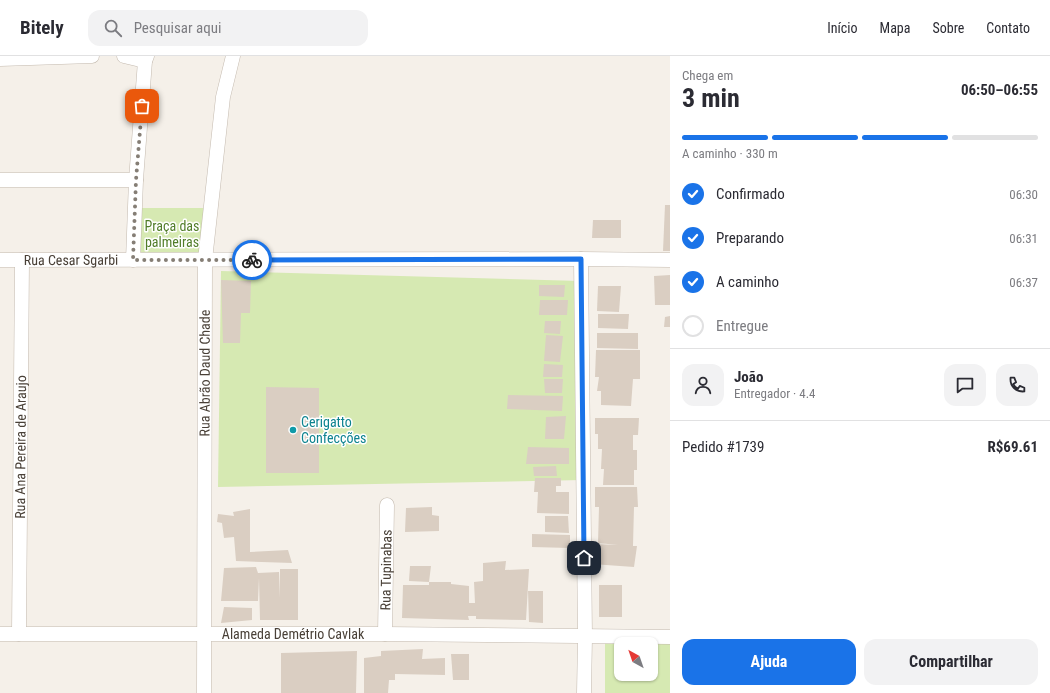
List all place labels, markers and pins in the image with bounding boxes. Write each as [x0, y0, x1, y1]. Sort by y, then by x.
pin [125, 89, 159, 123]
place label: Cerigatto Confecções [301, 414, 366, 446]
marker: Cerigatto Confecções [288, 425, 298, 435]
pin [567, 541, 601, 575]

